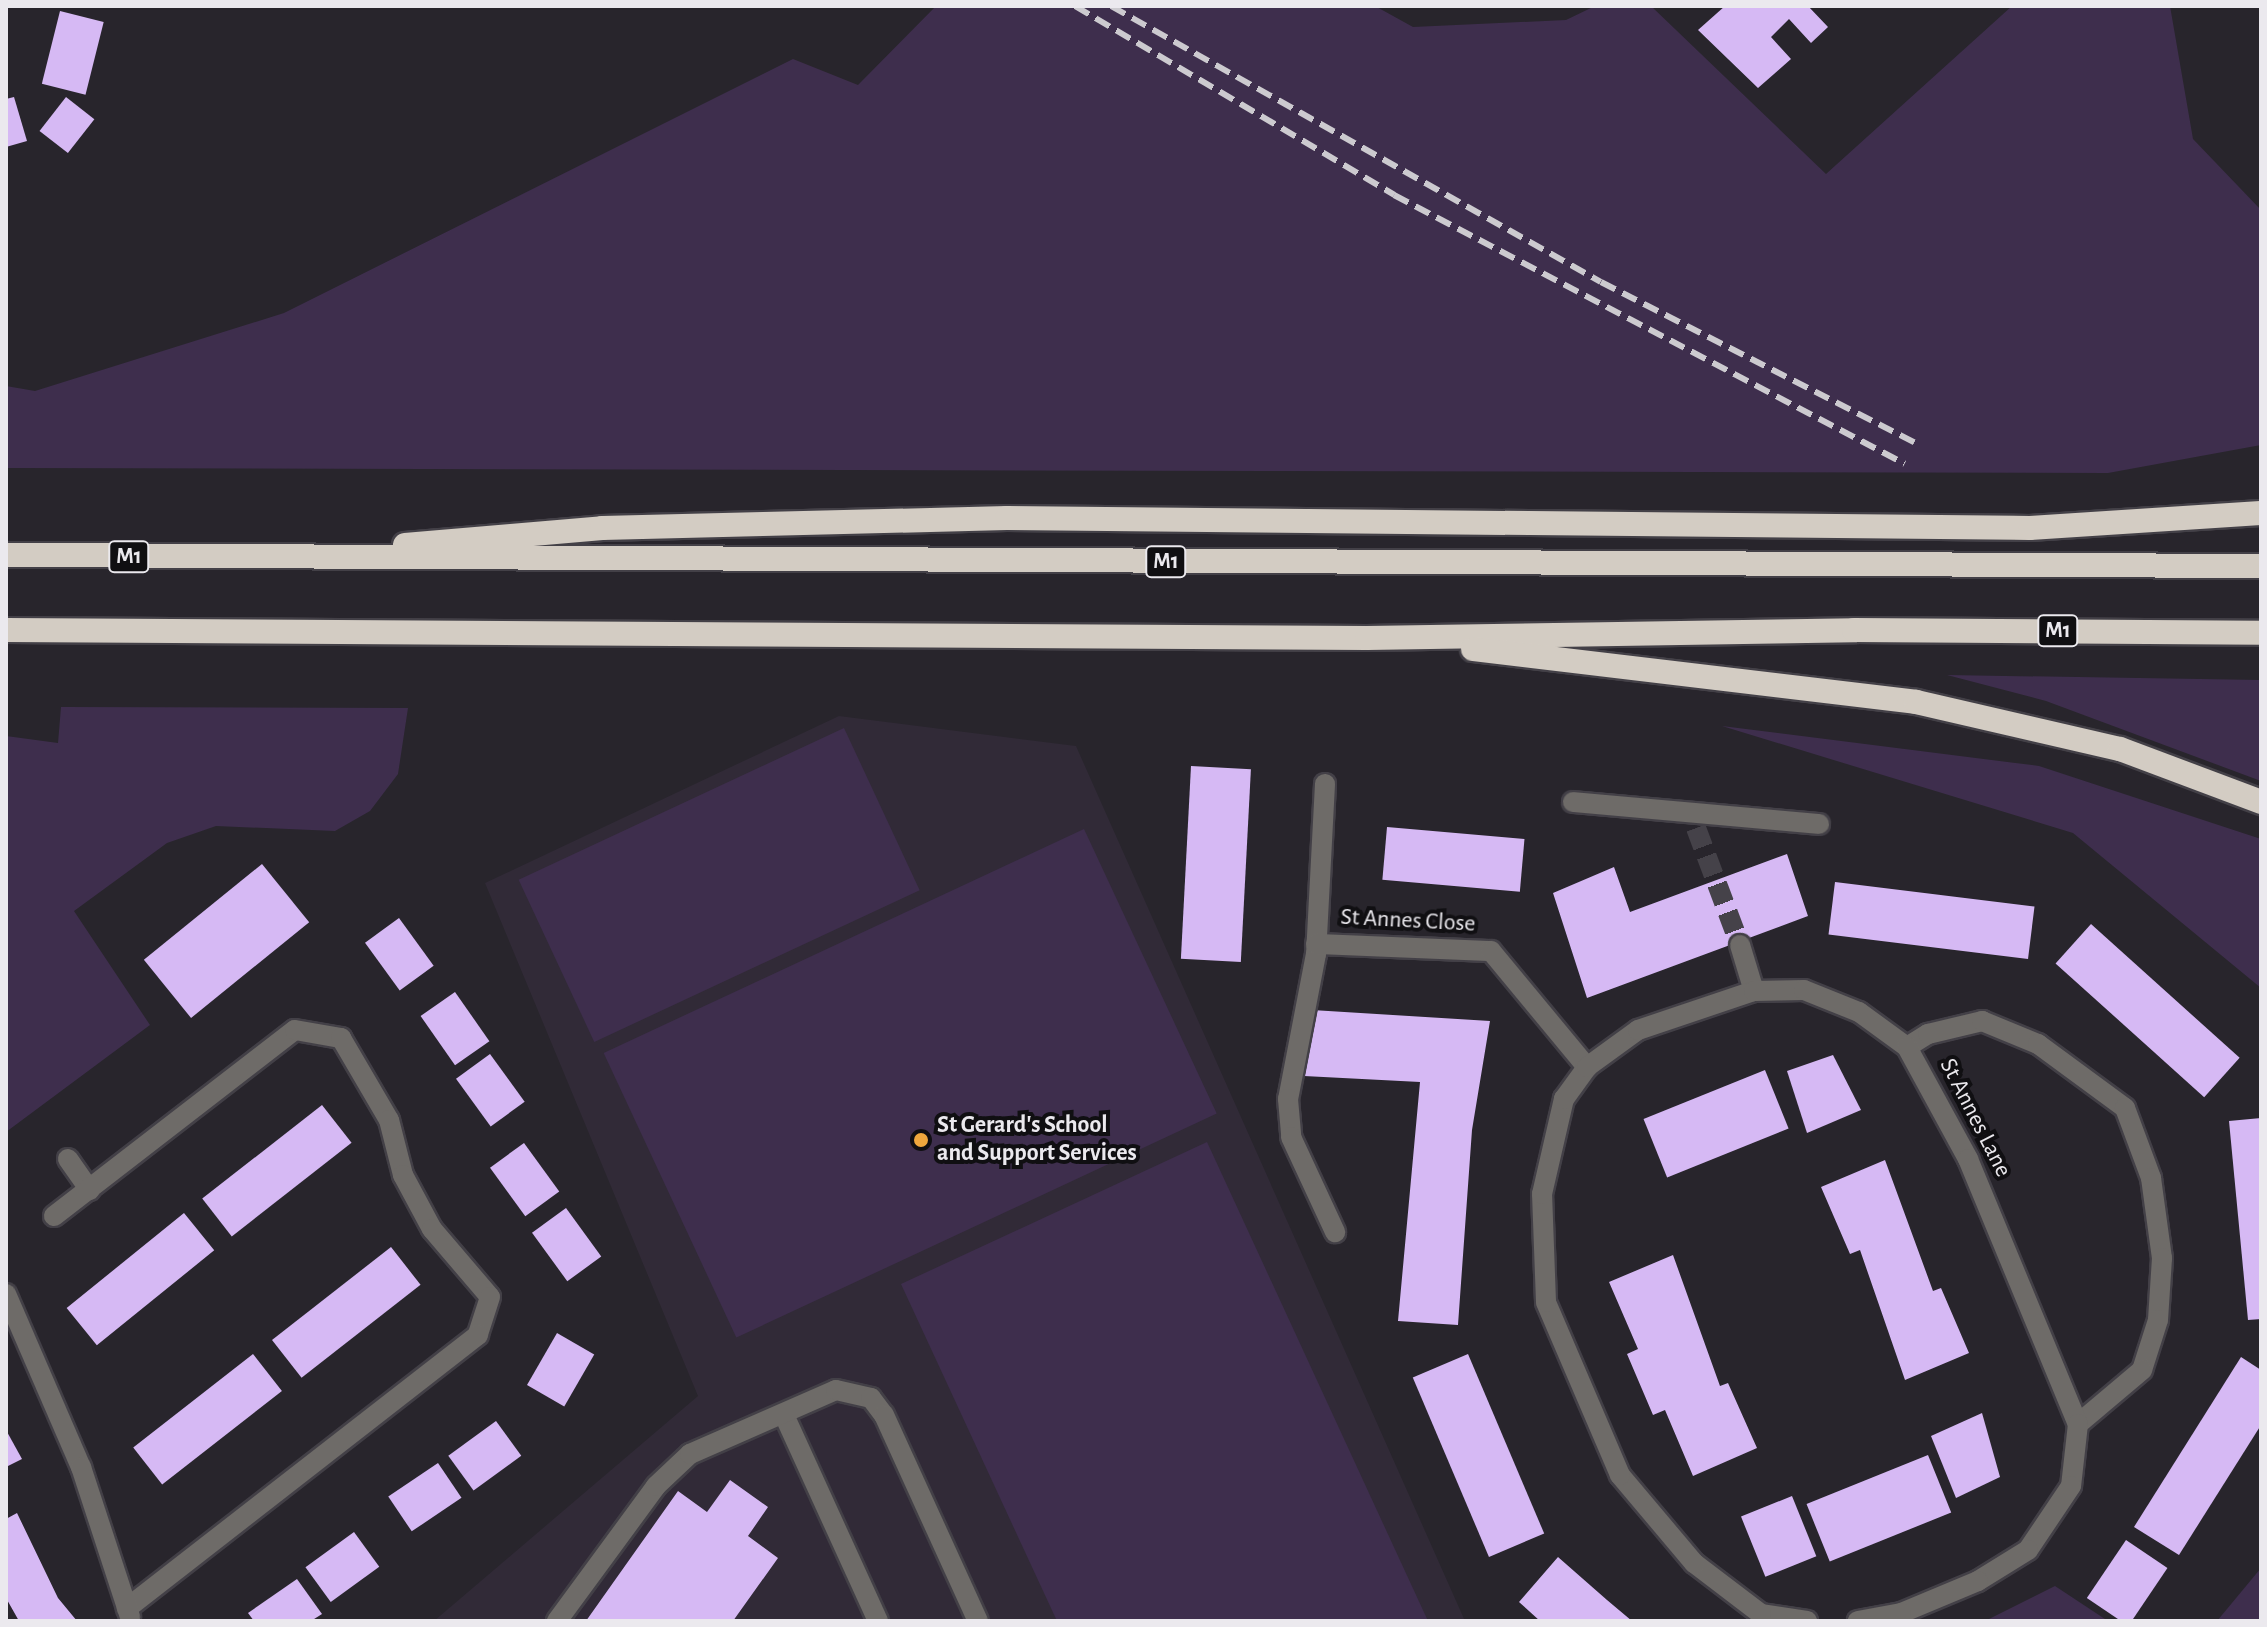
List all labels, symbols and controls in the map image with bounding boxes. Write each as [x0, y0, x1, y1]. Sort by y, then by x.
road number: M1 [107, 539, 151, 575]
road number: M1 [1144, 544, 1188, 580]
road number: M1 [2036, 613, 2080, 649]
street label: St Annes Close [1340, 903, 1476, 939]
street label: St Annes Lane [1933, 1054, 2017, 1182]
place label: St Gerard's School and Support Services [937, 1112, 1137, 1168]
marker: St Gerard's School and Support Services [912, 1131, 930, 1149]

